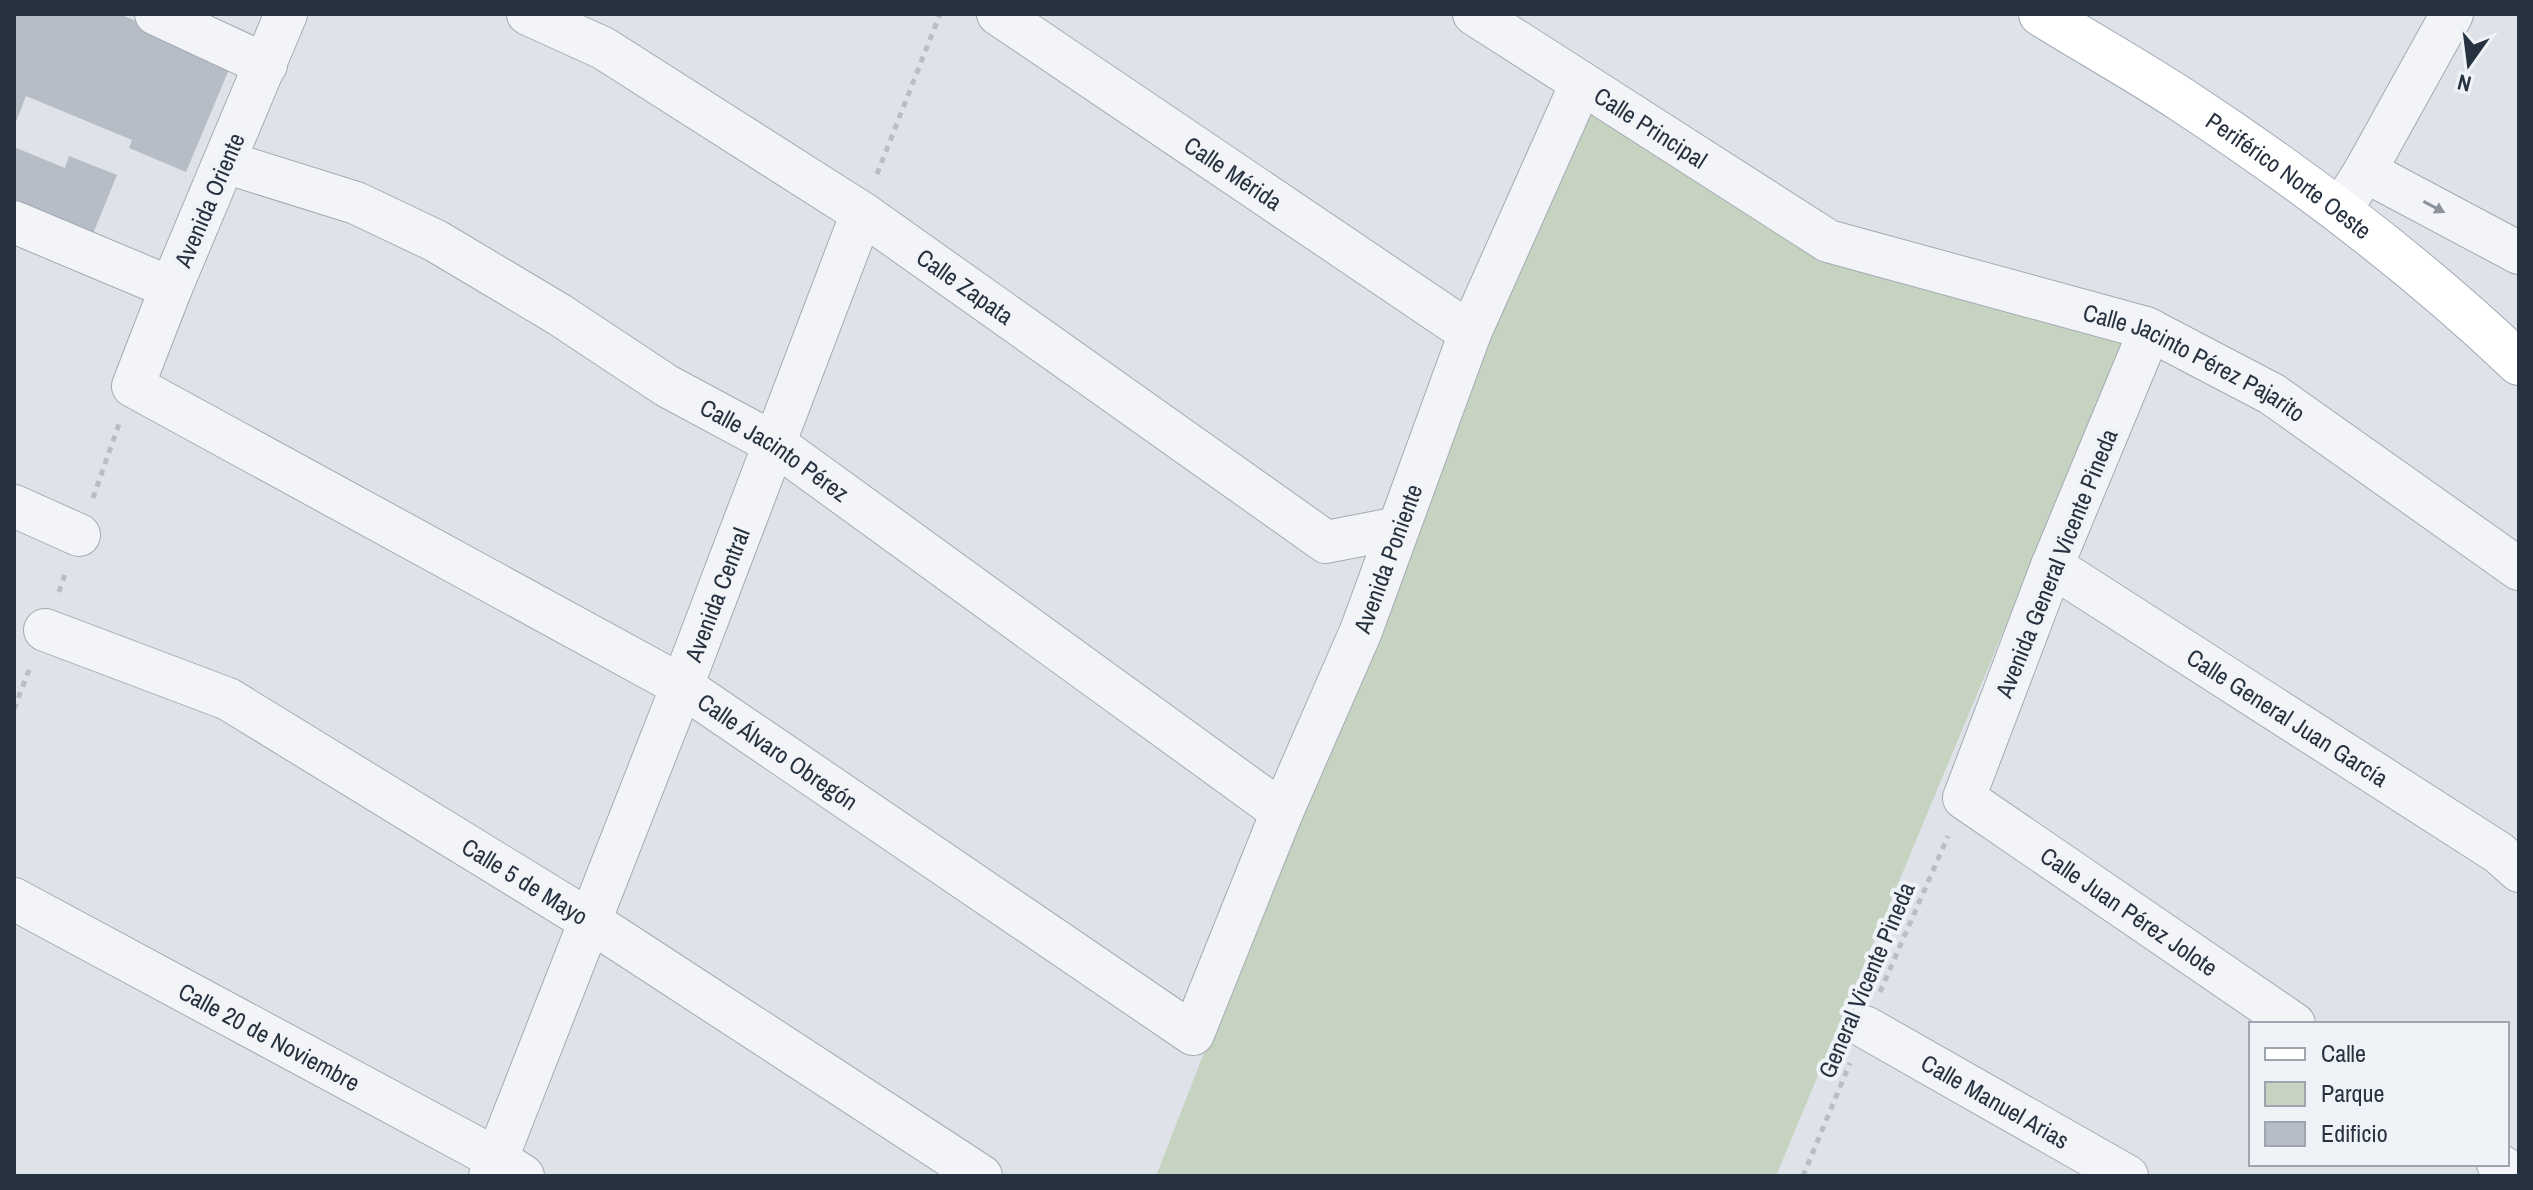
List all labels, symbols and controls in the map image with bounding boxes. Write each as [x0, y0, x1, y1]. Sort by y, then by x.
north arrow [2429, 24, 2509, 104]
text: N [2454, 67, 2474, 100]
street label: Calle Principal [1588, 79, 1713, 175]
street label: Periférico Norte Oeste [2200, 105, 2378, 246]
street label: Avenida Oriente [166, 128, 252, 273]
street label: Calle Mérida [1178, 129, 1289, 218]
one-way arrow [2423, 201, 2446, 214]
street label: Calle Zapata [910, 241, 1020, 332]
street label: Calle Jacinto Pérez Pajarito [2080, 296, 2312, 429]
street label: Calle Jacinto Pérez [695, 391, 856, 509]
street label: Avenida General Vicente Pineda [1987, 424, 2125, 703]
street label: Avenida Poniente [1345, 480, 1429, 638]
street label: Avenida Central [676, 523, 757, 667]
street label: Calle General Juan García [2181, 641, 2394, 794]
street label: Calle Álvaro Obregón [692, 685, 864, 817]
street label: Calle 5 de Mayo [456, 830, 594, 932]
street label: Calle Juan Pérez Jolote [2034, 839, 2224, 983]
street label: General Vicente Pineda [1810, 877, 1922, 1083]
street label: Calle 20 de Noviembre [173, 975, 366, 1098]
legend [2249, 1022, 2509, 1166]
text: Calle [2321, 1037, 2366, 1069]
street label: Calle Manuel Arias [1916, 1046, 2075, 1156]
text: Parque [2321, 1077, 2384, 1109]
text: Edificio [2321, 1117, 2388, 1149]

